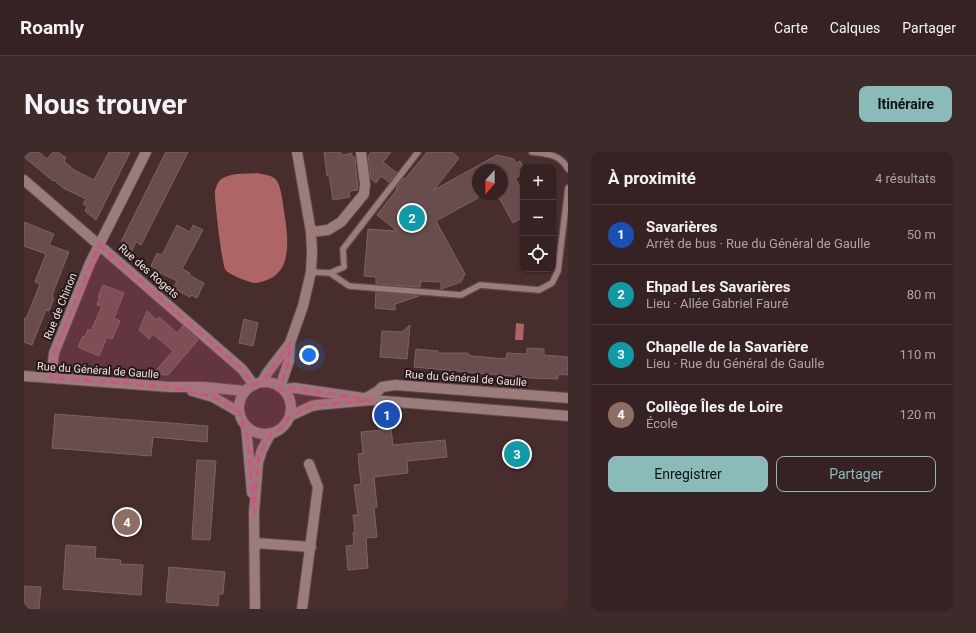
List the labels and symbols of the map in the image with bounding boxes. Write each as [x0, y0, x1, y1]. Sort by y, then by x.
north arrow [472, 164, 508, 200]
pin: 2 [399, 203, 425, 233]
street label: Rue des Rogets [116, 241, 182, 301]
street label: Rue de Chinon [41, 271, 80, 341]
your location [299, 345, 319, 365]
street label: Rue du Général de Gaulle [37, 360, 159, 381]
street label: Rue du Général de Gaulle [405, 368, 527, 389]
pin: 1 [374, 400, 400, 430]
pin: 3 [504, 439, 530, 469]
pin: 4 [114, 507, 140, 537]

